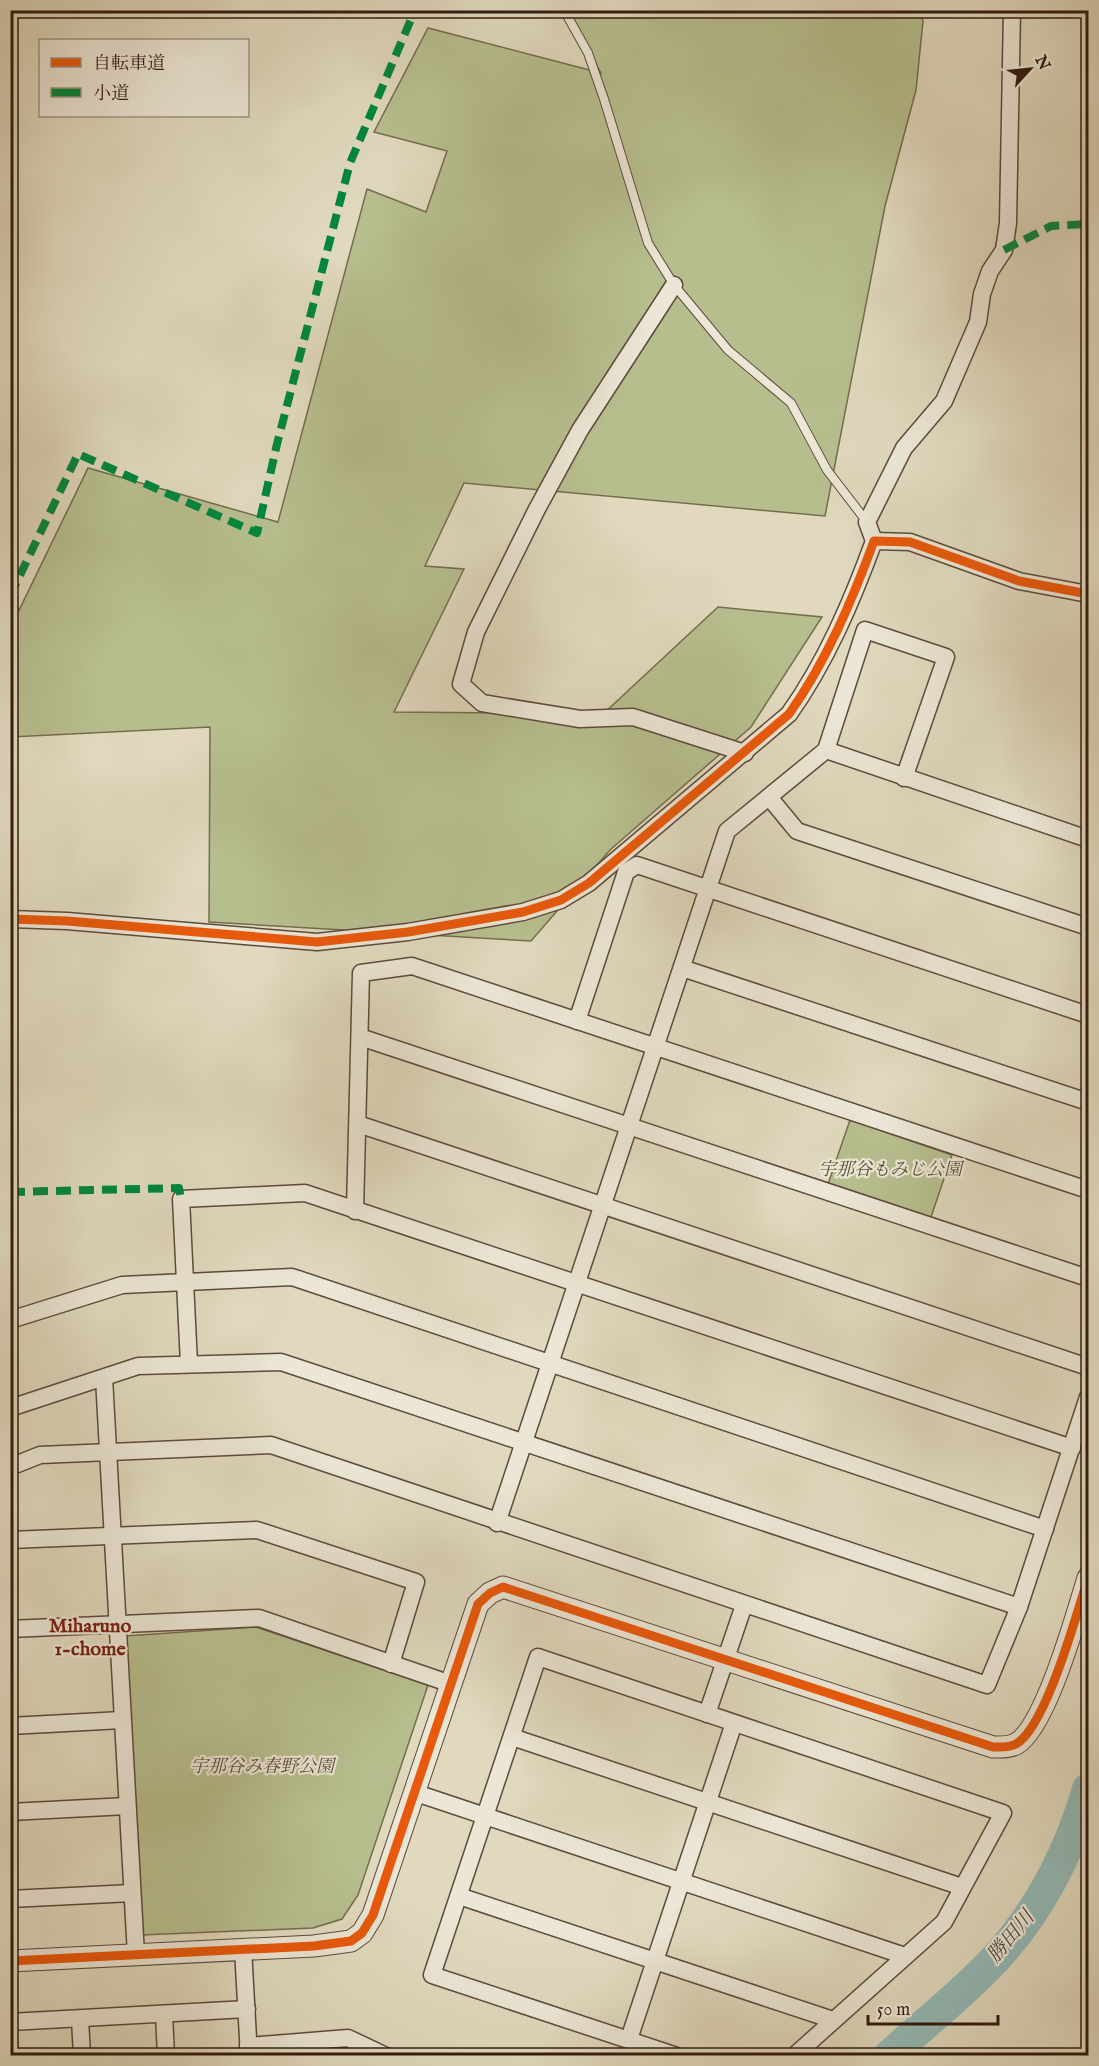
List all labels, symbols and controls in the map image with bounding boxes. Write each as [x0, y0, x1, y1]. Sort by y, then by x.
legend [39, 39, 249, 117]
north arrow [1000, 39, 1060, 99]
text: N [1029, 51, 1054, 74]
text: 自転車道 [93, 53, 165, 76]
text: 小道 [93, 83, 129, 106]
park label: 宇那谷もみじ公園 [818, 1159, 965, 1182]
district label: Miharuno 1-chome [49, 1614, 132, 1662]
park label: 宇那谷み春野公園 [190, 1756, 337, 1779]
water label: 勝田川 [982, 1904, 1041, 1968]
scale bar [868, 1988, 998, 2026]
text: 50 m [877, 1999, 910, 2022]

